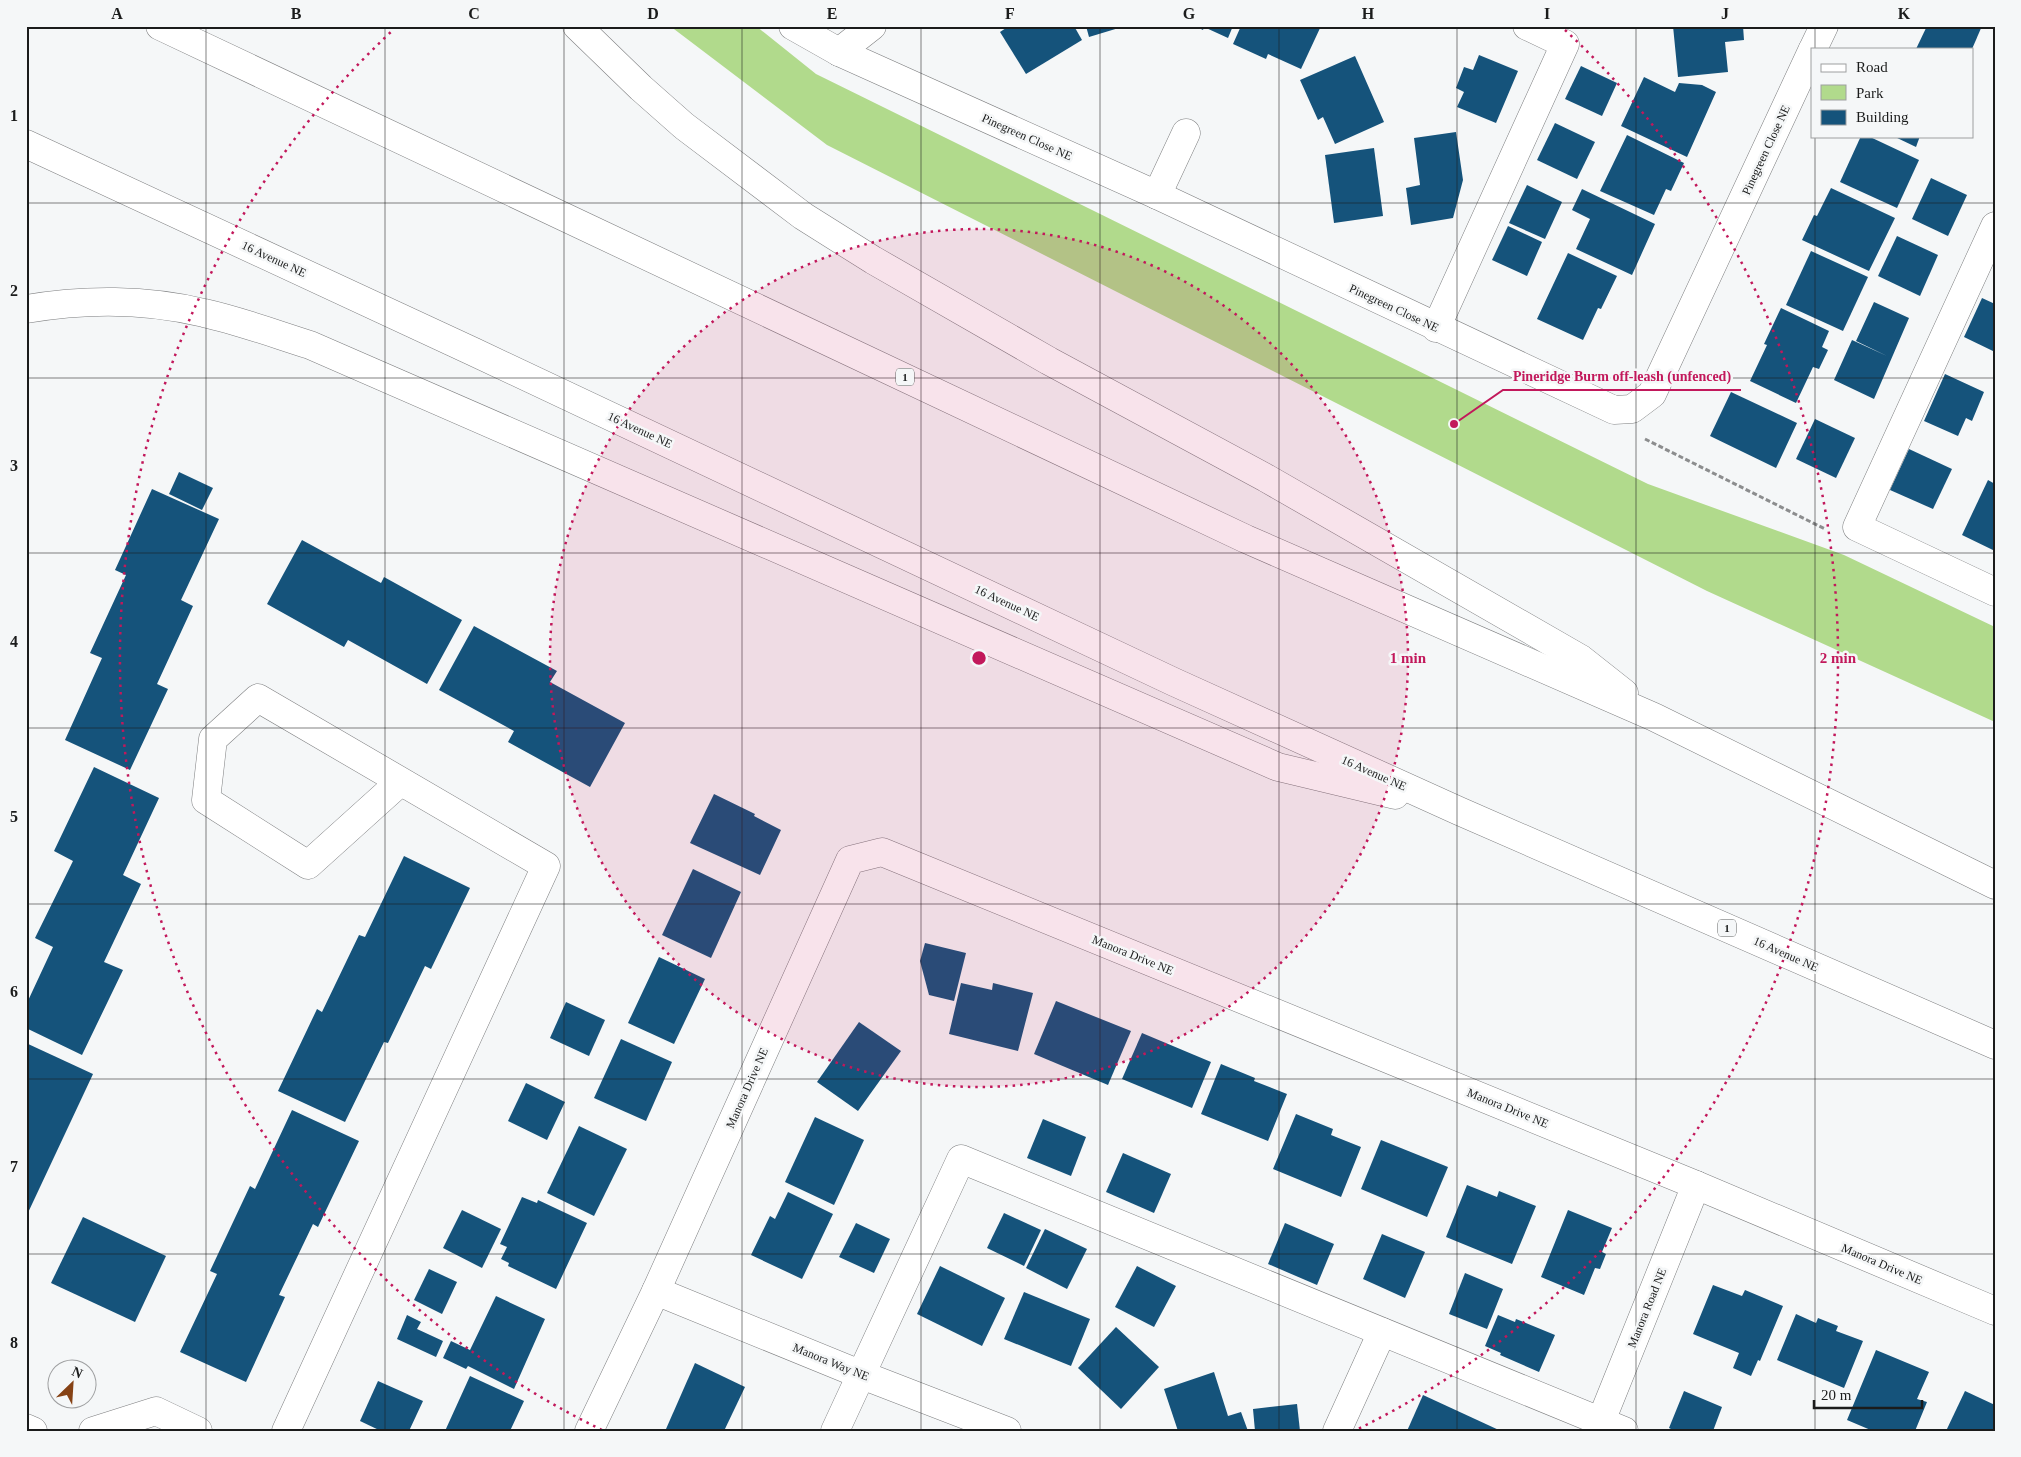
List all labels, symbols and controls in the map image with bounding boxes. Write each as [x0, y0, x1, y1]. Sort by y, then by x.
text: A [111, 5, 123, 22]
text: B [291, 5, 302, 22]
text: C [468, 5, 480, 22]
text: D [647, 5, 659, 22]
text: E [827, 5, 837, 22]
text: F [1005, 5, 1015, 22]
text: G [1183, 5, 1196, 22]
text: H [1362, 5, 1375, 22]
text: I [1544, 5, 1550, 22]
text: J [1721, 5, 1729, 22]
text: K [1898, 5, 1911, 22]
legend [1811, 48, 1974, 138]
text: Road [1856, 59, 1888, 75]
text: Park [1856, 85, 1884, 101]
street label: Pinegreen Close NE [1739, 103, 1793, 197]
text: 1 [10, 107, 18, 124]
text: Building [1856, 109, 1909, 125]
street label: Pinegreen Close NE [980, 111, 1074, 163]
street label: 16 Avenue NE [239, 238, 309, 280]
street label: Pinegreen Close NE [1347, 281, 1441, 335]
text: 2 [10, 282, 18, 299]
callout: Pineridge Burm off-leash (unfenced) [1503, 361, 1741, 390]
road number: 1 [896, 368, 914, 386]
text: Pineridge Burm off-leash (unfenced) [1513, 369, 1731, 385]
street label: 16 Avenue NE [605, 409, 675, 451]
text: 3 [10, 457, 18, 474]
street label: 16 Avenue NE [972, 582, 1042, 624]
text: 4 [10, 633, 18, 650]
centre of rings [970, 649, 988, 667]
text: 1 min [1390, 650, 1427, 666]
text: 2 min [1820, 650, 1857, 666]
street label: 16 Avenue NE [1339, 752, 1409, 794]
text: 5 [10, 808, 18, 825]
road number: 1 [1718, 920, 1736, 936]
street label: Manora Drive NE [1090, 932, 1176, 978]
street label: 16 Avenue NE [1751, 933, 1821, 975]
text: 6 [10, 983, 18, 1000]
street label: Manora Drive NE [723, 1046, 771, 1130]
street label: Manora Drive NE [1465, 1085, 1551, 1131]
text: 7 [10, 1158, 18, 1175]
street label: Manora Drive NE [1839, 1241, 1925, 1287]
street label: Manora Road NE [1625, 1266, 1669, 1350]
text: 8 [10, 1334, 18, 1351]
street label: Manora Way NE [791, 1340, 871, 1384]
north arrow [48, 1360, 98, 1410]
text: N [70, 1364, 85, 1382]
scale bar [1814, 1377, 1921, 1409]
text: 20 m [1821, 1387, 1852, 1403]

